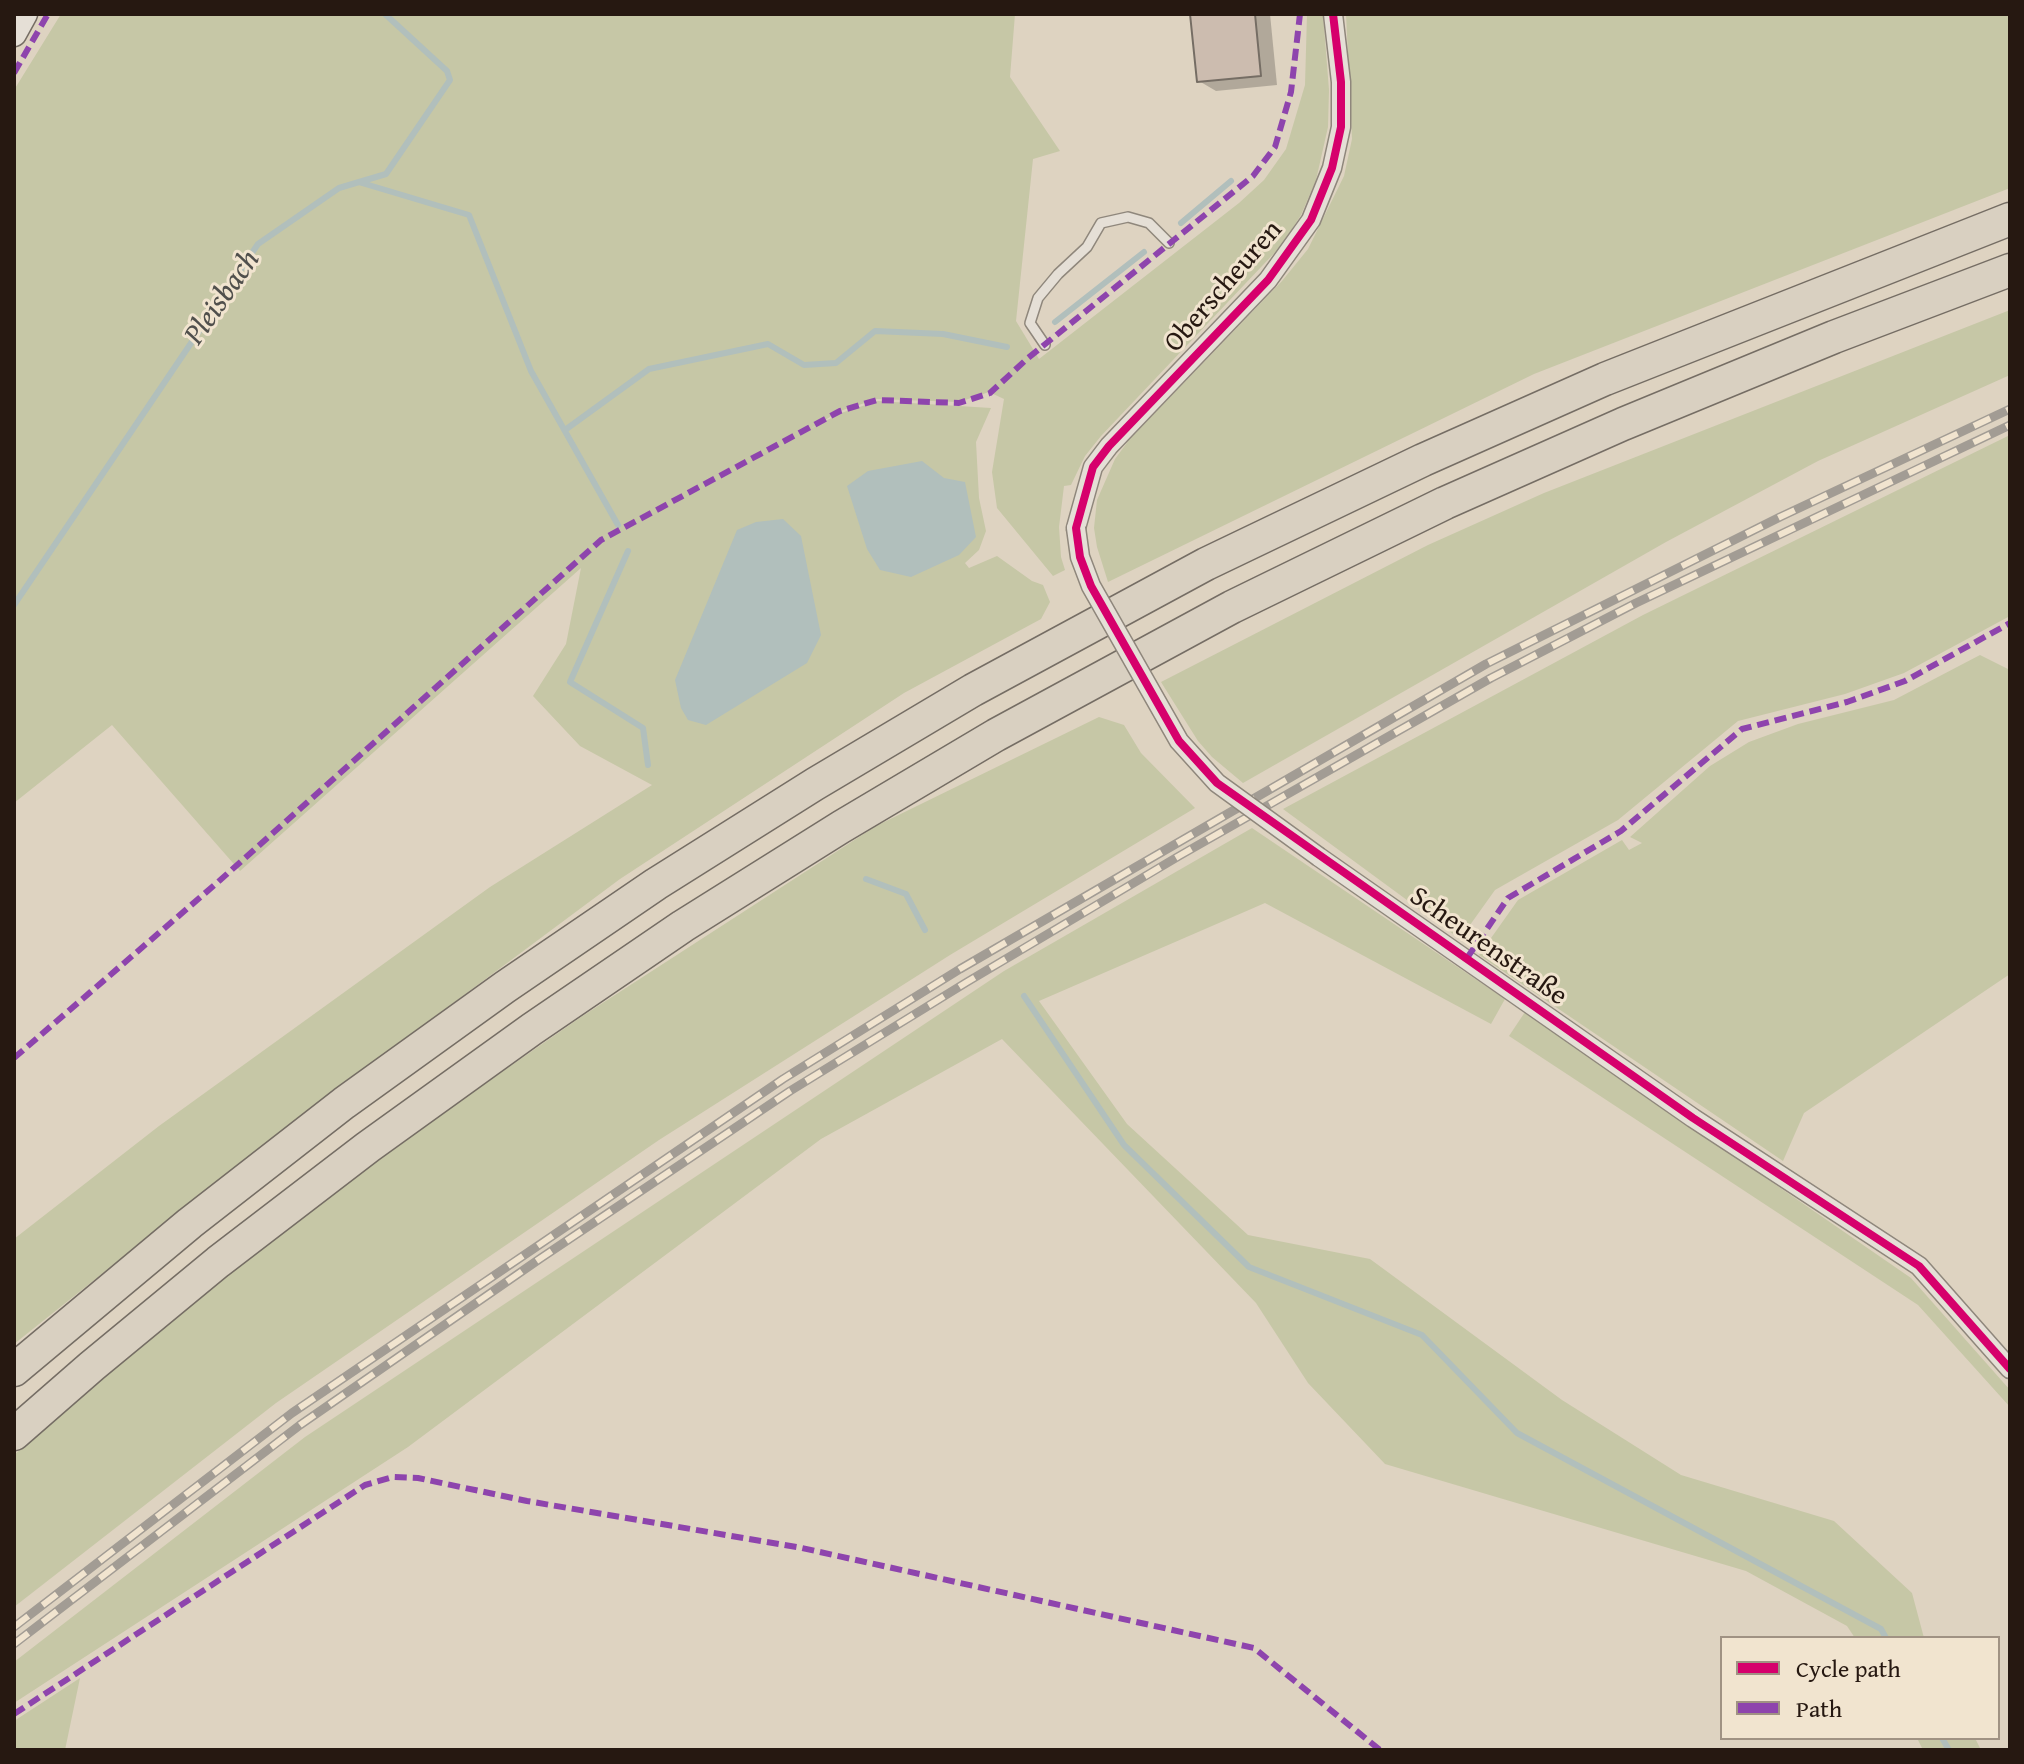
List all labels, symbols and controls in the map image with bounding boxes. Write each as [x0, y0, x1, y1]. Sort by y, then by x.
street label: Oberscheuren [1158, 214, 1290, 360]
water label: Pleisbach [177, 244, 269, 352]
street label: Scheurenstraße [1403, 880, 1573, 1014]
legend [1720, 1636, 2000, 1740]
text: Cycle path [1796, 1651, 1901, 1686]
text: Path [1796, 1691, 1842, 1726]

